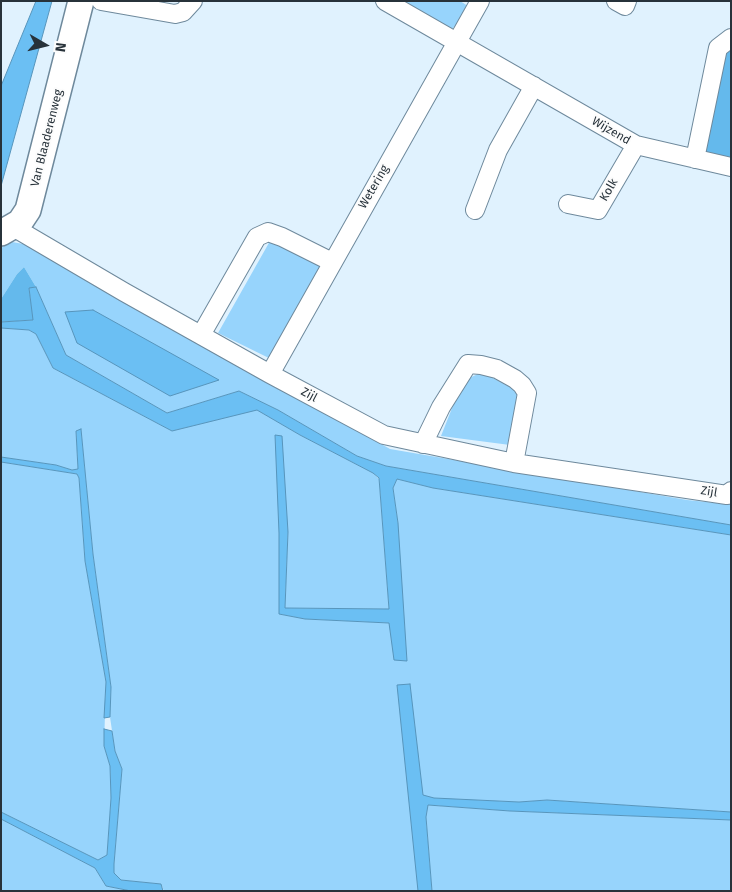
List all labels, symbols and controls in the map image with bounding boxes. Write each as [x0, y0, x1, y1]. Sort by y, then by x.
north arrow [20, 20, 70, 70]
text: N [51, 41, 69, 53]
street label: Van Blaaderenweg [28, 88, 66, 188]
street label: Wijzend [589, 114, 633, 148]
street label: Wetering [356, 162, 392, 212]
street label: Kolk [597, 176, 621, 204]
street label: Zijl [298, 385, 320, 405]
street label: Zijl [700, 484, 718, 500]

